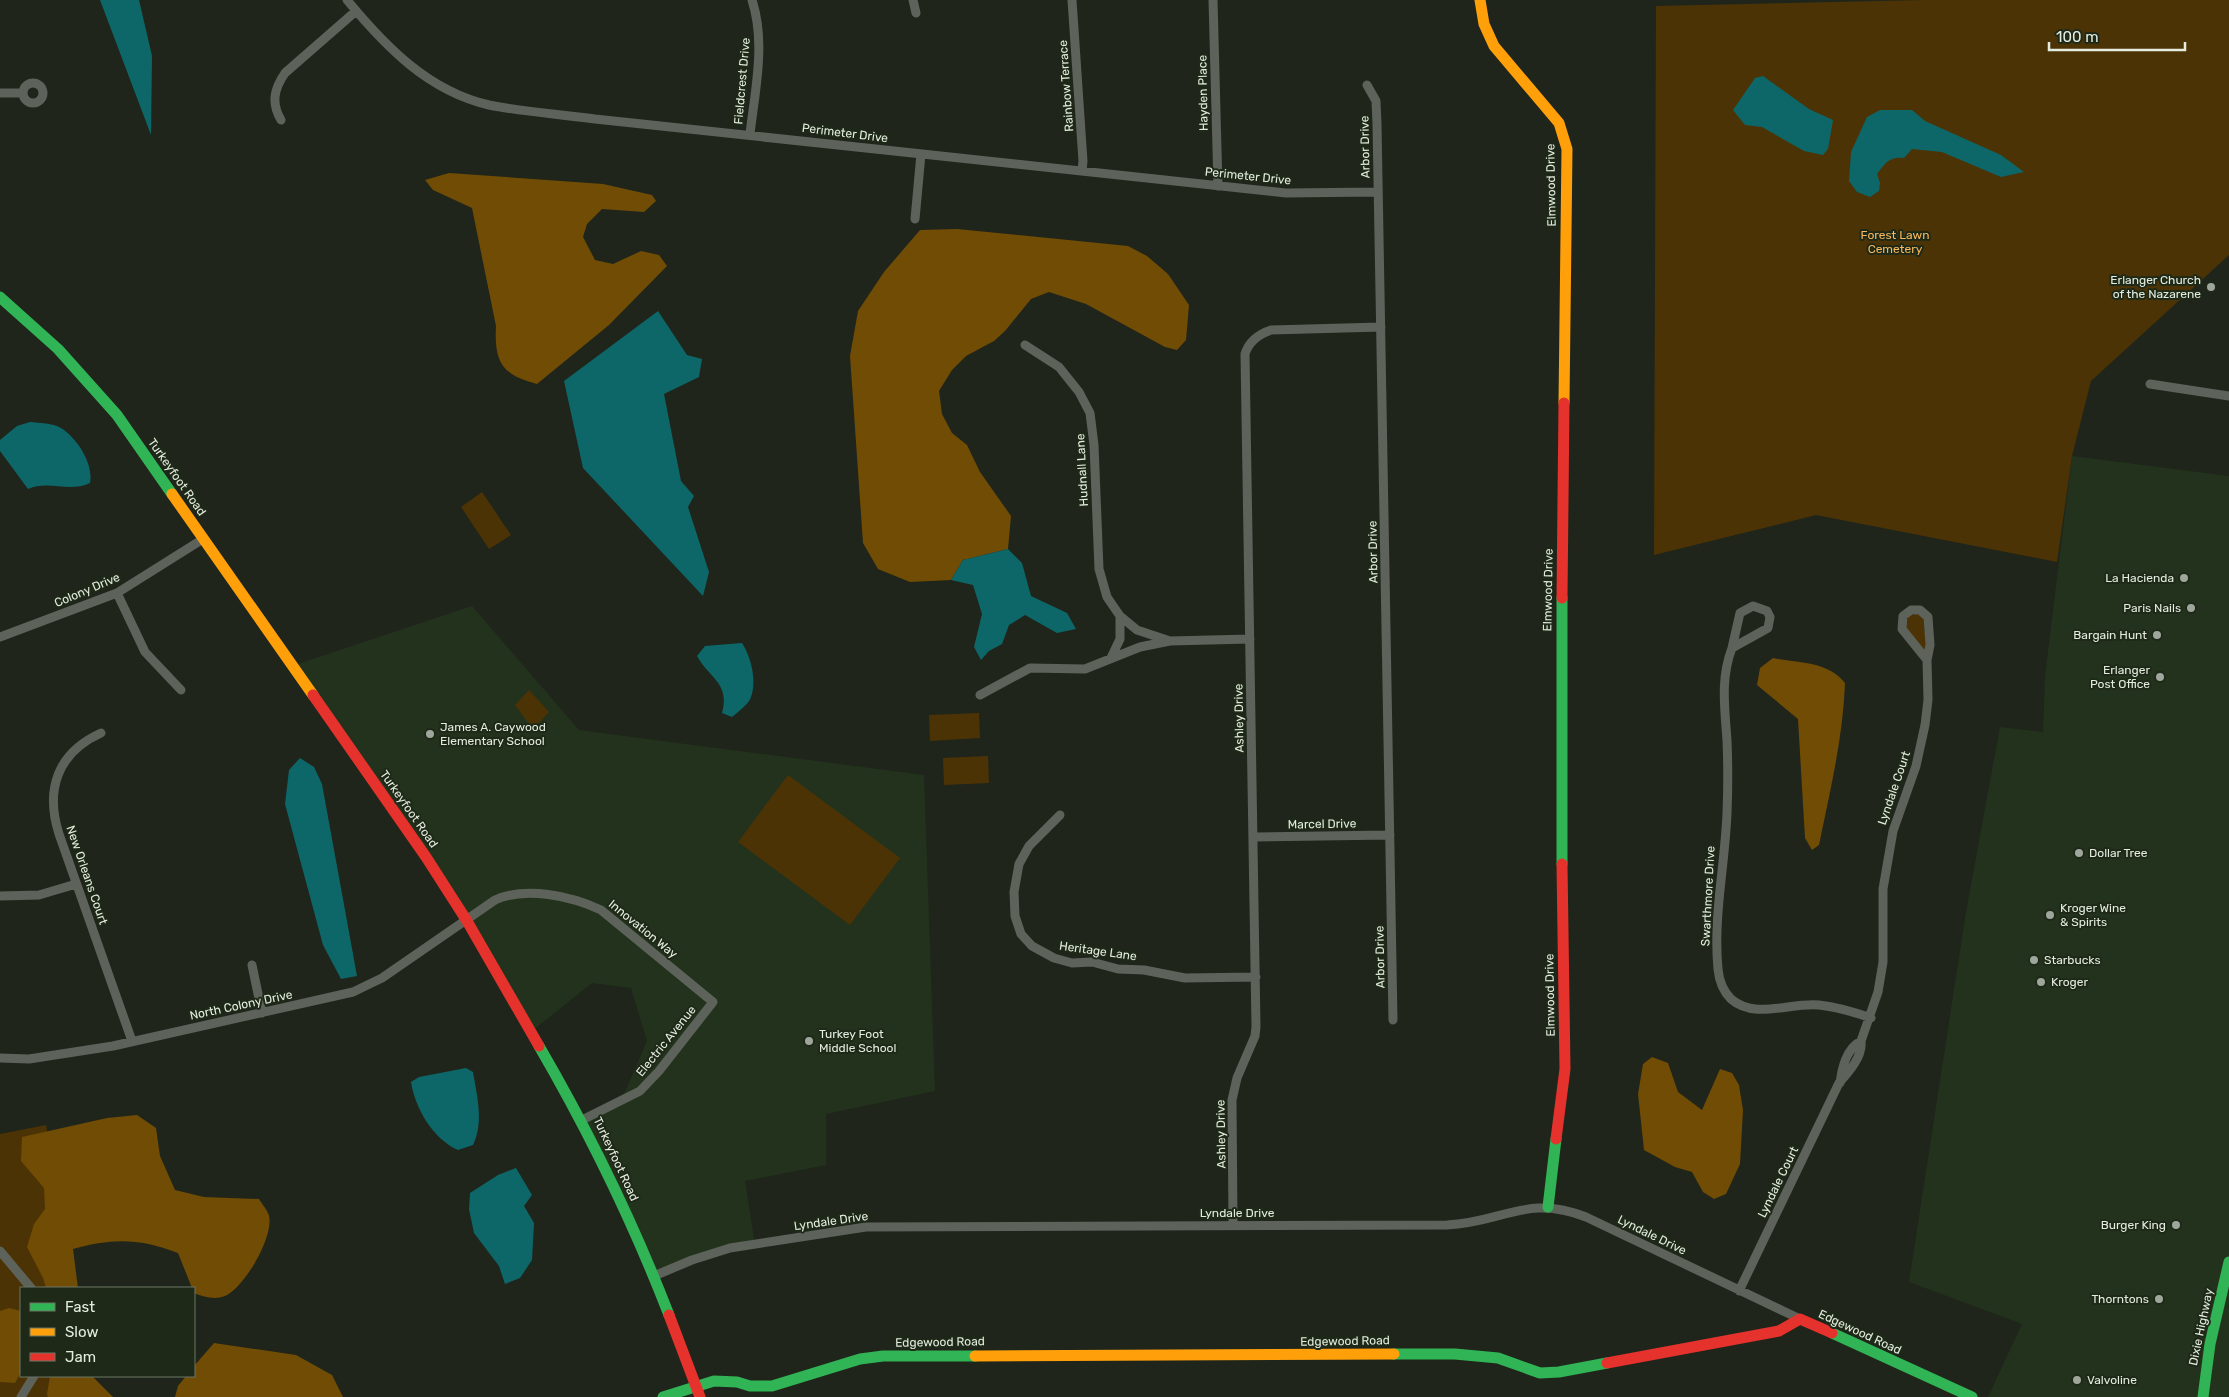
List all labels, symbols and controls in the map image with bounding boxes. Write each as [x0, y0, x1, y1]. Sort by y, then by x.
scale bar [2049, 20, 2185, 52]
text: 100 m [2056, 28, 2098, 46]
street label: Fieldcrest Drive [731, 37, 753, 125]
street label: Rainbow Terrace [1056, 39, 1076, 132]
street label: Hayden Place [1195, 55, 1211, 131]
street label: Arbor Drive [1357, 115, 1373, 178]
street label: Perimeter Drive [801, 121, 889, 145]
street label: Elmwood Drive [1543, 143, 1559, 227]
street label: Perimeter Drive [1204, 165, 1292, 188]
park label: Forest Lawn Cemetery [1861, 228, 1929, 256]
place label: Erlanger Church of the Nazarene [2110, 273, 2201, 301]
marker: Erlanger Church of the Nazarene [2205, 281, 2217, 293]
street label: Hudnall Lane [1073, 433, 1091, 507]
street label: Turkeyfoot Road [145, 436, 209, 518]
street label: Arbor Drive [1365, 520, 1381, 583]
street label: Elmwood Drive [1540, 548, 1556, 632]
street label: Colony Drive [52, 570, 122, 610]
place label: La Hacienda [2105, 571, 2174, 585]
marker: La Hacienda [2178, 572, 2190, 584]
place label: Paris Nails [2123, 601, 2181, 615]
marker: Paris Nails [2185, 602, 2197, 614]
place label: Bargain Hunt [2073, 628, 2147, 642]
marker: Bargain Hunt [2151, 629, 2163, 641]
place label: Erlanger Post Office [2090, 663, 2150, 691]
marker: Erlanger Post Office [2154, 671, 2166, 683]
street label: Ashley Drive [1231, 683, 1247, 753]
place label: James A. Caywood Elementary School [440, 720, 546, 748]
marker: James A. Caywood Elementary School [424, 728, 436, 740]
street label: Lyndale Court [1875, 749, 1913, 827]
street label: Turkeyfoot Road [377, 768, 441, 850]
street label: Marcel Drive [1288, 816, 1357, 832]
street label: New Orleans Court [63, 824, 111, 927]
street label: Swarthmore Drive [1698, 845, 1718, 947]
place label: Dollar Tree [2089, 846, 2148, 860]
marker: Dollar Tree [2073, 847, 2085, 859]
street label: Innovation Way [606, 897, 680, 961]
place label: Kroger Wine & Spirits [2060, 901, 2126, 929]
marker: Kroger Wine & Spirits [2044, 909, 2056, 921]
street label: Arbor Drive [1372, 925, 1388, 988]
street label: Heritage Lane [1058, 939, 1138, 963]
street label: Elmwood Drive [1542, 953, 1558, 1037]
place label: Starbucks [2044, 953, 2101, 967]
marker: Starbucks [2028, 954, 2040, 966]
place label: Kroger [2051, 975, 2088, 989]
marker: Kroger [2035, 976, 2047, 988]
street label: North Colony Drive [188, 987, 294, 1023]
street label: Electric Avenue [633, 1003, 699, 1079]
place label: Turkey Foot Middle School [819, 1027, 896, 1055]
marker: Turkey Foot Middle School [803, 1035, 815, 1047]
street label: Ashley Drive [1213, 1099, 1229, 1169]
street label: Turkeyfoot Road [590, 1115, 642, 1203]
street label: Lyndale Court [1755, 1144, 1801, 1220]
street label: Lyndale Drive [1200, 1206, 1275, 1220]
street label: Lyndale Drive [793, 1209, 869, 1233]
street label: Lyndale Drive [1615, 1212, 1689, 1258]
place label: Burger King [2101, 1218, 2166, 1232]
marker: Burger King [2170, 1219, 2182, 1231]
legend [20, 1287, 195, 1377]
street label: Dixie Highway [2186, 1287, 2216, 1367]
place label: Thorntons [2091, 1292, 2149, 1306]
marker: Thorntons [2153, 1293, 2165, 1305]
text: Fast [65, 1298, 95, 1316]
street label: Edgewood Road [1816, 1307, 1904, 1357]
text: Slow [65, 1323, 98, 1341]
street label: Edgewood Road [1300, 1333, 1390, 1349]
street label: Edgewood Road [895, 1334, 985, 1350]
text: Jam [65, 1348, 96, 1366]
place label: Valvoline [2087, 1373, 2137, 1387]
marker: Valvoline [2071, 1374, 2083, 1386]

